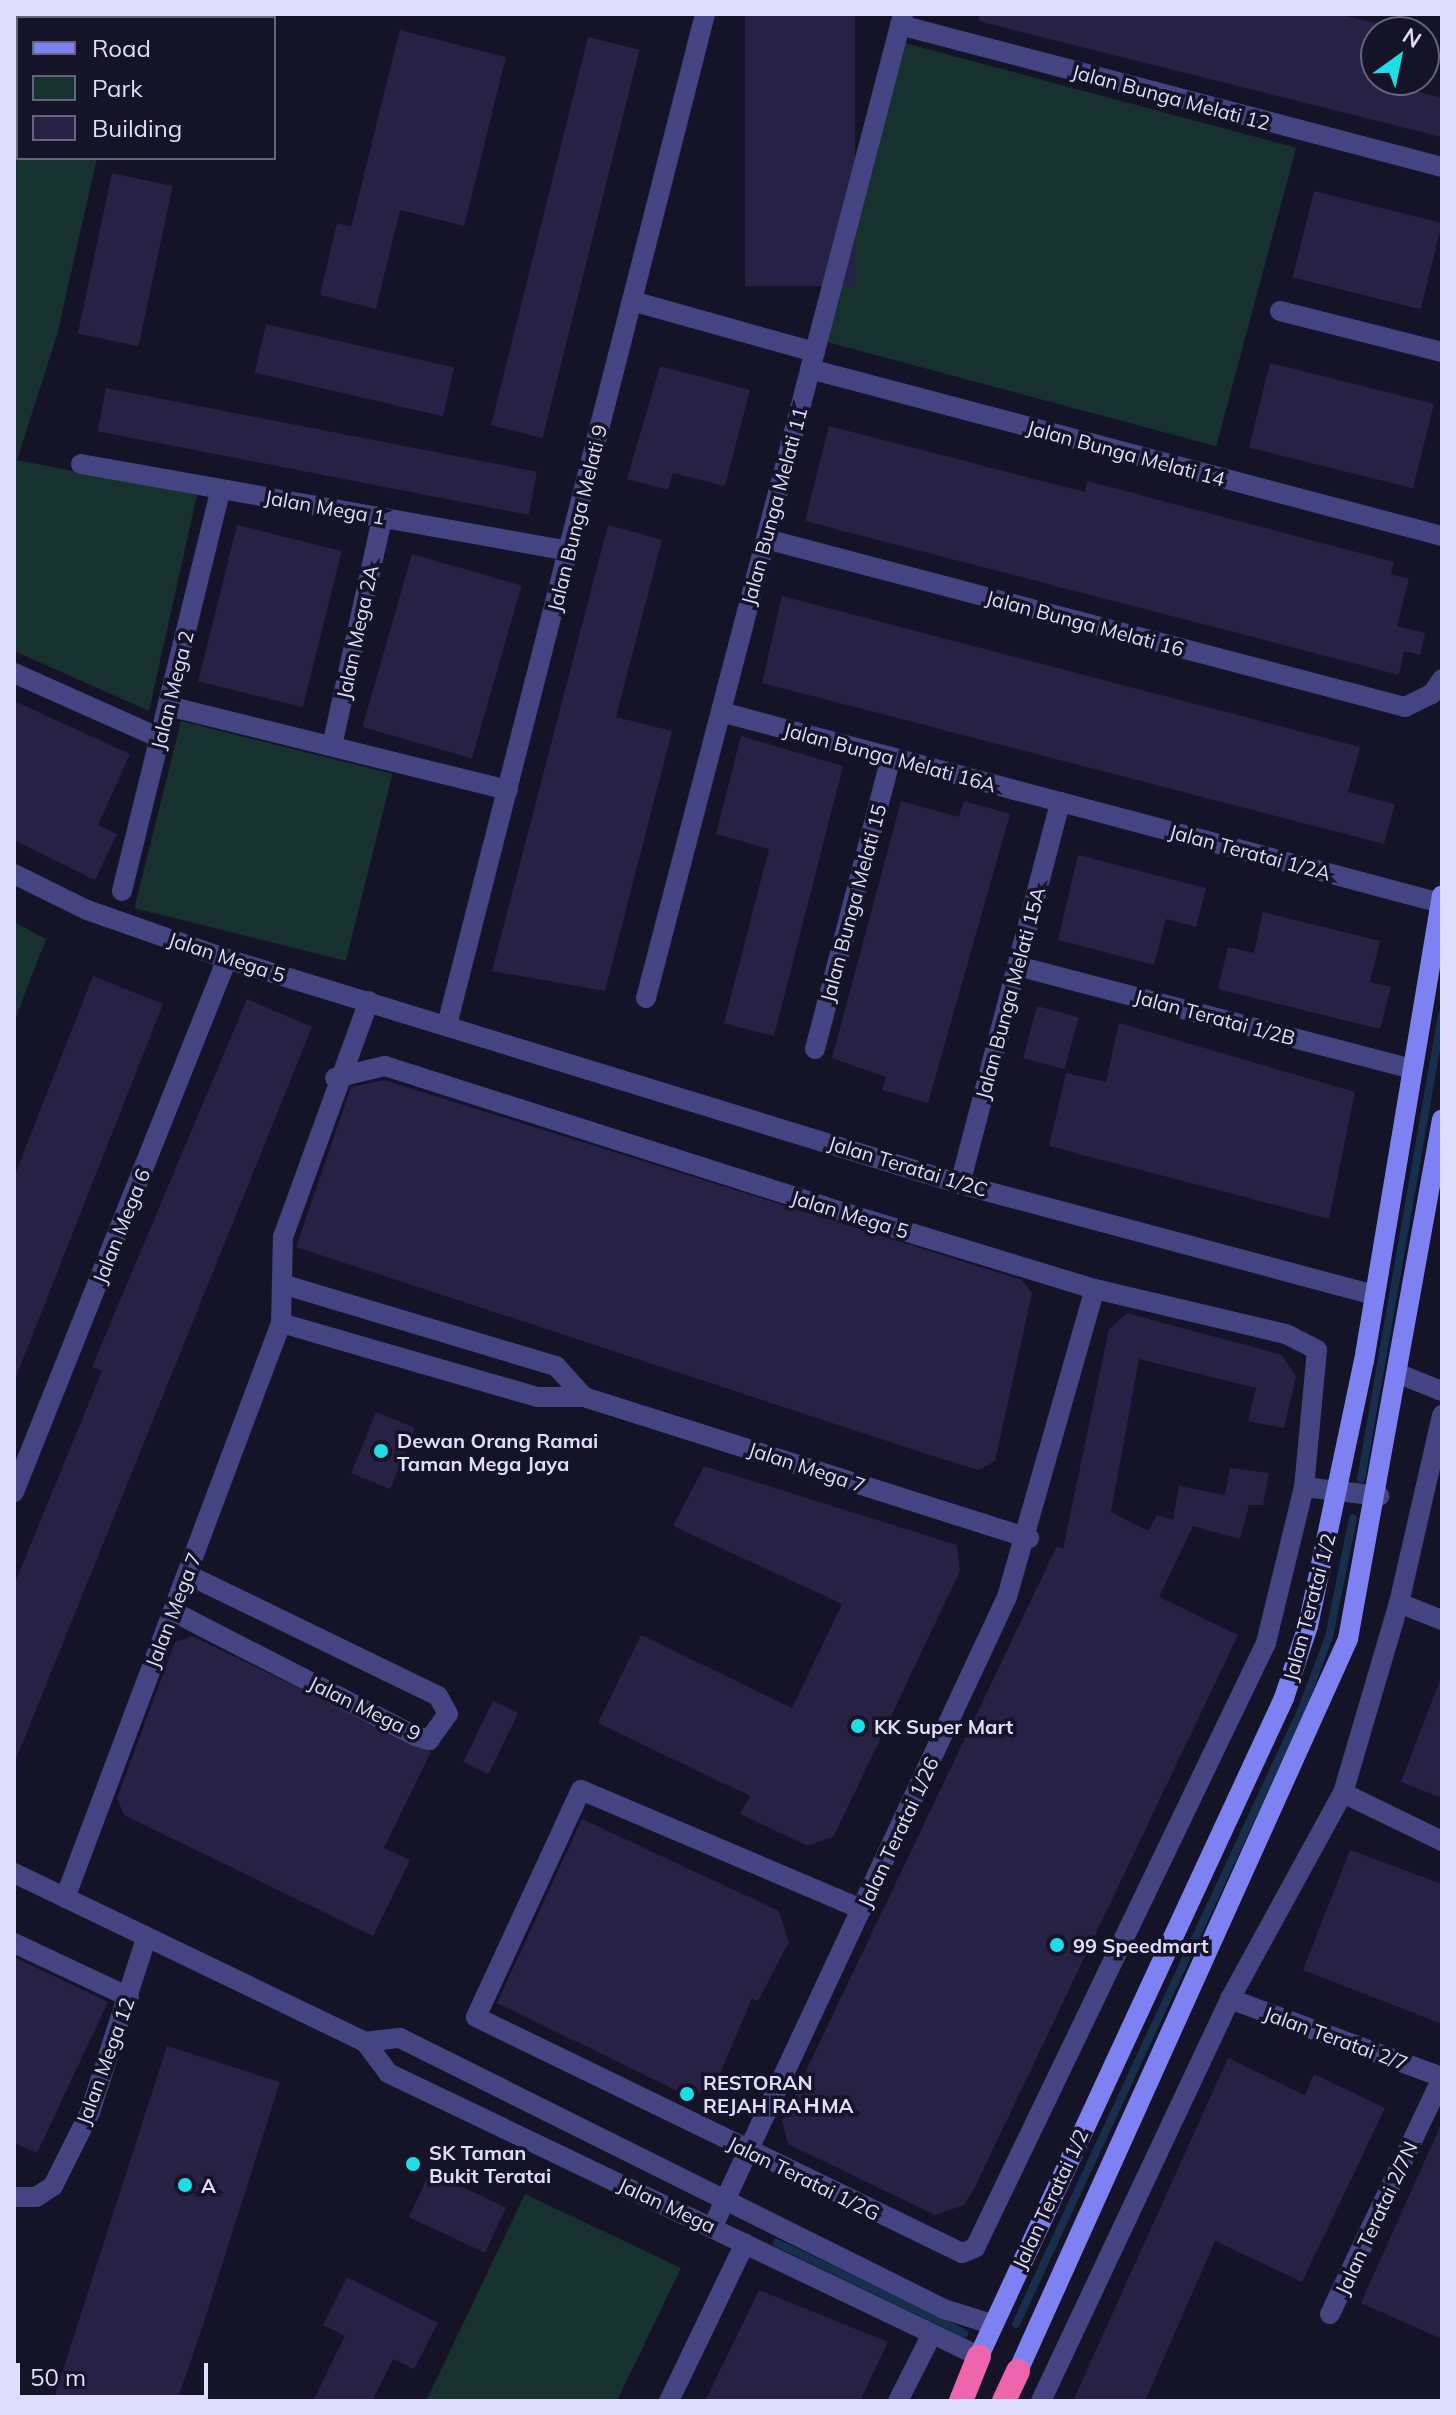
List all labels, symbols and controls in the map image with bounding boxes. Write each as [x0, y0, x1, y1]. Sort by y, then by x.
legend [16, 16, 276, 160]
north arrow [1360, 16, 1440, 96]
text: N [1397, 21, 1427, 54]
text: Road [92, 33, 151, 63]
street label: Jalan Bunga Melati 12 [1069, 59, 1273, 135]
text: Park [92, 73, 143, 103]
text: Building [92, 113, 182, 143]
street label: Jalan Bunga Melati 11 [736, 404, 812, 608]
street label: Jalan Bunga Melati 14 [1024, 415, 1228, 491]
street label: Jalan Bunga Melati 9 [542, 422, 612, 614]
street label: Jalan Mega 1 [263, 485, 387, 529]
street label: Jalan Mega 2A [331, 563, 383, 701]
street label: Jalan Bunga Melati 16 [983, 585, 1187, 661]
street label: Jalan Mega 2 [146, 628, 198, 752]
street label: Jalan Bunga Melati 16A [781, 717, 999, 797]
street label: Jalan Bunga Melati 15 [815, 801, 891, 1005]
street label: Jalan Teratai 1/2A [1167, 819, 1333, 885]
street label: Jalan Bunga Melati 15A [970, 884, 1050, 1102]
street label: Jalan Mega 5 [165, 927, 289, 987]
street label: Jalan Teratai 1/2B [1132, 984, 1298, 1050]
street label: Jalan Teratai 1/2C [825, 1130, 991, 1202]
street label: Jalan Mega 6 [87, 1165, 155, 1287]
street label: Jalan Mega 5 [788, 1185, 912, 1243]
place label: Dewan Orang Ramai Taman Mega Jaya [397, 1428, 598, 1475]
street label: Jalan Mega 7 [745, 1437, 869, 1497]
marker: Dewan Orang Ramai Taman Mega Jaya [372, 1442, 390, 1460]
street label: Jalan Teratai 1/2 [1278, 1531, 1340, 1683]
street label: Jalan Mega 7 [140, 1549, 206, 1671]
street label: Jalan Mega 9 [305, 1671, 425, 1745]
place label: KK Super Mart [874, 1714, 1013, 1738]
marker: KK Super Mart [849, 1717, 867, 1735]
street label: Jalan Teratai 1/26 [853, 1753, 943, 1911]
place label: 99 Speedmart [1073, 1933, 1208, 1957]
marker: 99 Speedmart [1048, 1936, 1066, 1954]
street label: Jalan Mega 12 [71, 1994, 139, 2128]
street label: Jalan Teratai 2/7 [1261, 2001, 1411, 2075]
place label: RESTORAN REJAH RAＨMA [703, 2070, 854, 2117]
marker: RESTORAN REJAH RAＨMA [678, 2085, 696, 2103]
street label: Jalan Teratai 1/2 [1007, 2125, 1093, 2273]
street label: Jalan Teratai 1/2G [724, 2131, 884, 2225]
street label: Jalan Teratai 2/7N [1330, 2137, 1422, 2299]
place label: SK Taman Bukit Teratai [429, 2140, 551, 2187]
marker: SK Taman Bukit Teratai [404, 2155, 422, 2173]
street label: Jalan Mega [615, 2172, 719, 2238]
place label: A [201, 2173, 216, 2197]
marker: A [176, 2176, 194, 2194]
scale bar [20, 2347, 212, 2397]
text: 50 m [30, 2362, 86, 2392]

